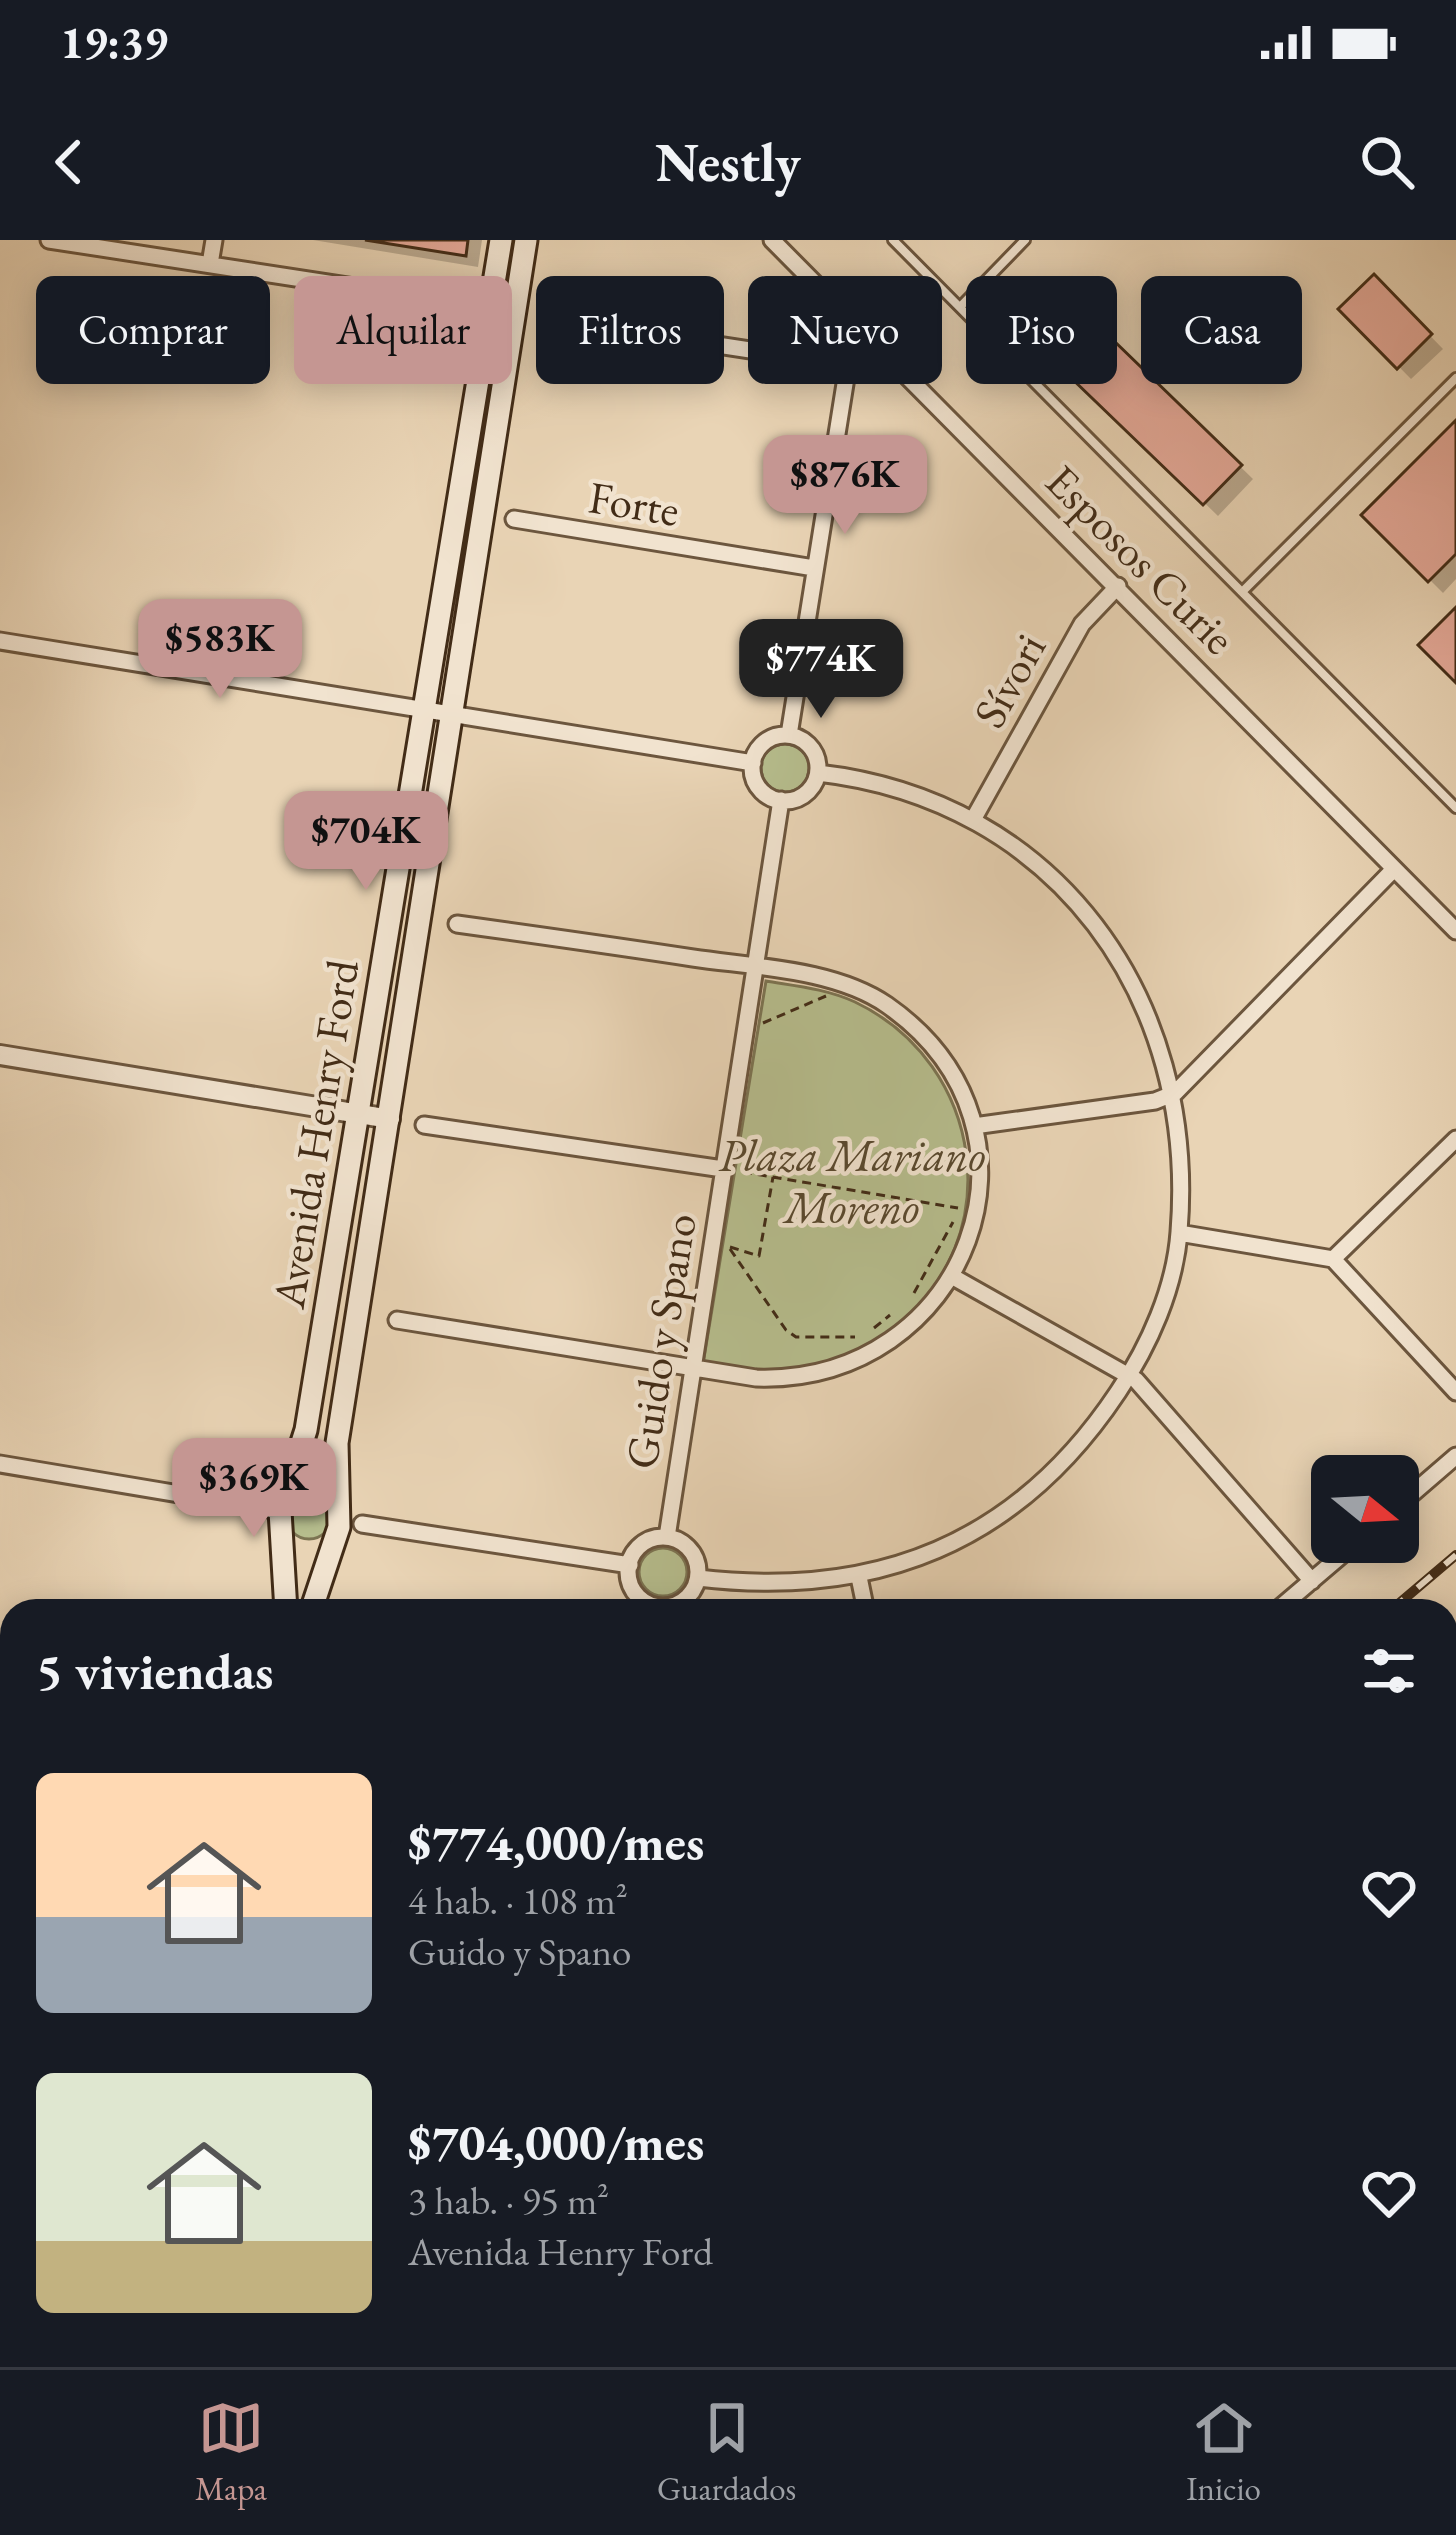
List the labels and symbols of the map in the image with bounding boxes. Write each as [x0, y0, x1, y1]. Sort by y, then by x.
pin: $876K [761, 435, 929, 537]
street label: Esposos Curie [1034, 452, 1248, 666]
street label: Forte [585, 467, 683, 539]
pin: $583K [136, 599, 304, 701]
pin: $774K [737, 619, 905, 721]
street label: Sívori [960, 623, 1058, 737]
pin: $704K [282, 791, 450, 893]
street label: Avenida Henry Ford [259, 955, 371, 1313]
park label: Plaza Mariano Moreno [718, 1126, 986, 1236]
street label: Guido y Spano [611, 1209, 709, 1473]
pin: $369K [170, 1438, 338, 1540]
north arrow [1311, 1455, 1419, 1563]

